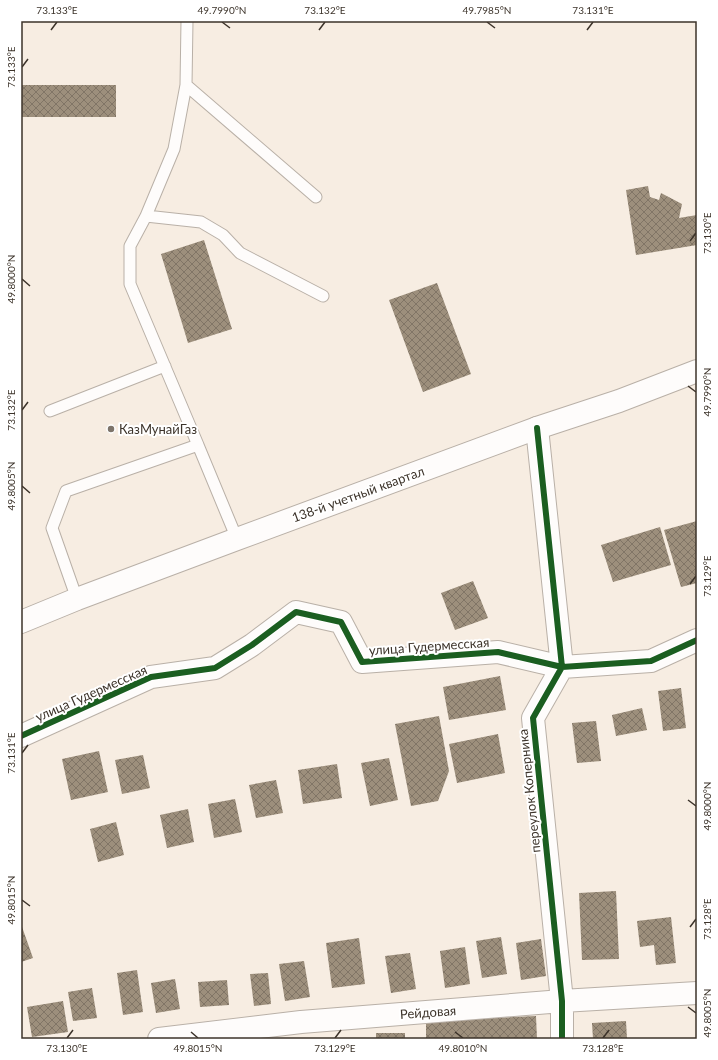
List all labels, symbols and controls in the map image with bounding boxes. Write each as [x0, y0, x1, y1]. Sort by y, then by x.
text: 73.133°E [36, 4, 78, 16]
text: 49.7990°N [198, 4, 246, 16]
text: 73.132°E [304, 4, 346, 16]
text: 49.7985°N [463, 4, 511, 16]
text: 73.131°E [572, 4, 614, 16]
text: 73.133°E [5, 46, 17, 88]
text: 73.130°E [701, 212, 713, 254]
text: 49.8000°N [5, 255, 17, 303]
text: 49.7990°N [701, 368, 713, 416]
text: 73.132°E [5, 389, 17, 431]
place label: КазМунайГаз [119, 421, 197, 437]
marker: КазМунайГаз [106, 424, 116, 434]
text: 49.8005°N [5, 462, 17, 510]
street label: 138-й учетный квартал [290, 463, 426, 525]
text: 73.129°E [701, 555, 713, 597]
street label: улица Гудермесская [368, 634, 490, 658]
street label: улица Гудермесская [33, 661, 149, 725]
street label: переулок Коперника [515, 728, 543, 854]
text: 73.131°E [5, 732, 17, 774]
text: 49.8000°N [701, 782, 713, 830]
text: 49.8015°N [5, 876, 17, 924]
text: 73.128°E [701, 898, 713, 940]
text: 49.8005°N [701, 989, 713, 1037]
street label: Рейдовая [399, 1002, 457, 1022]
text: 73.130°E [46, 1042, 88, 1054]
text: 49.8015°N [174, 1042, 222, 1054]
text: 73.129°E [314, 1042, 356, 1054]
text: 49.8010°N [439, 1042, 487, 1054]
text: 73.128°E [582, 1042, 624, 1054]

